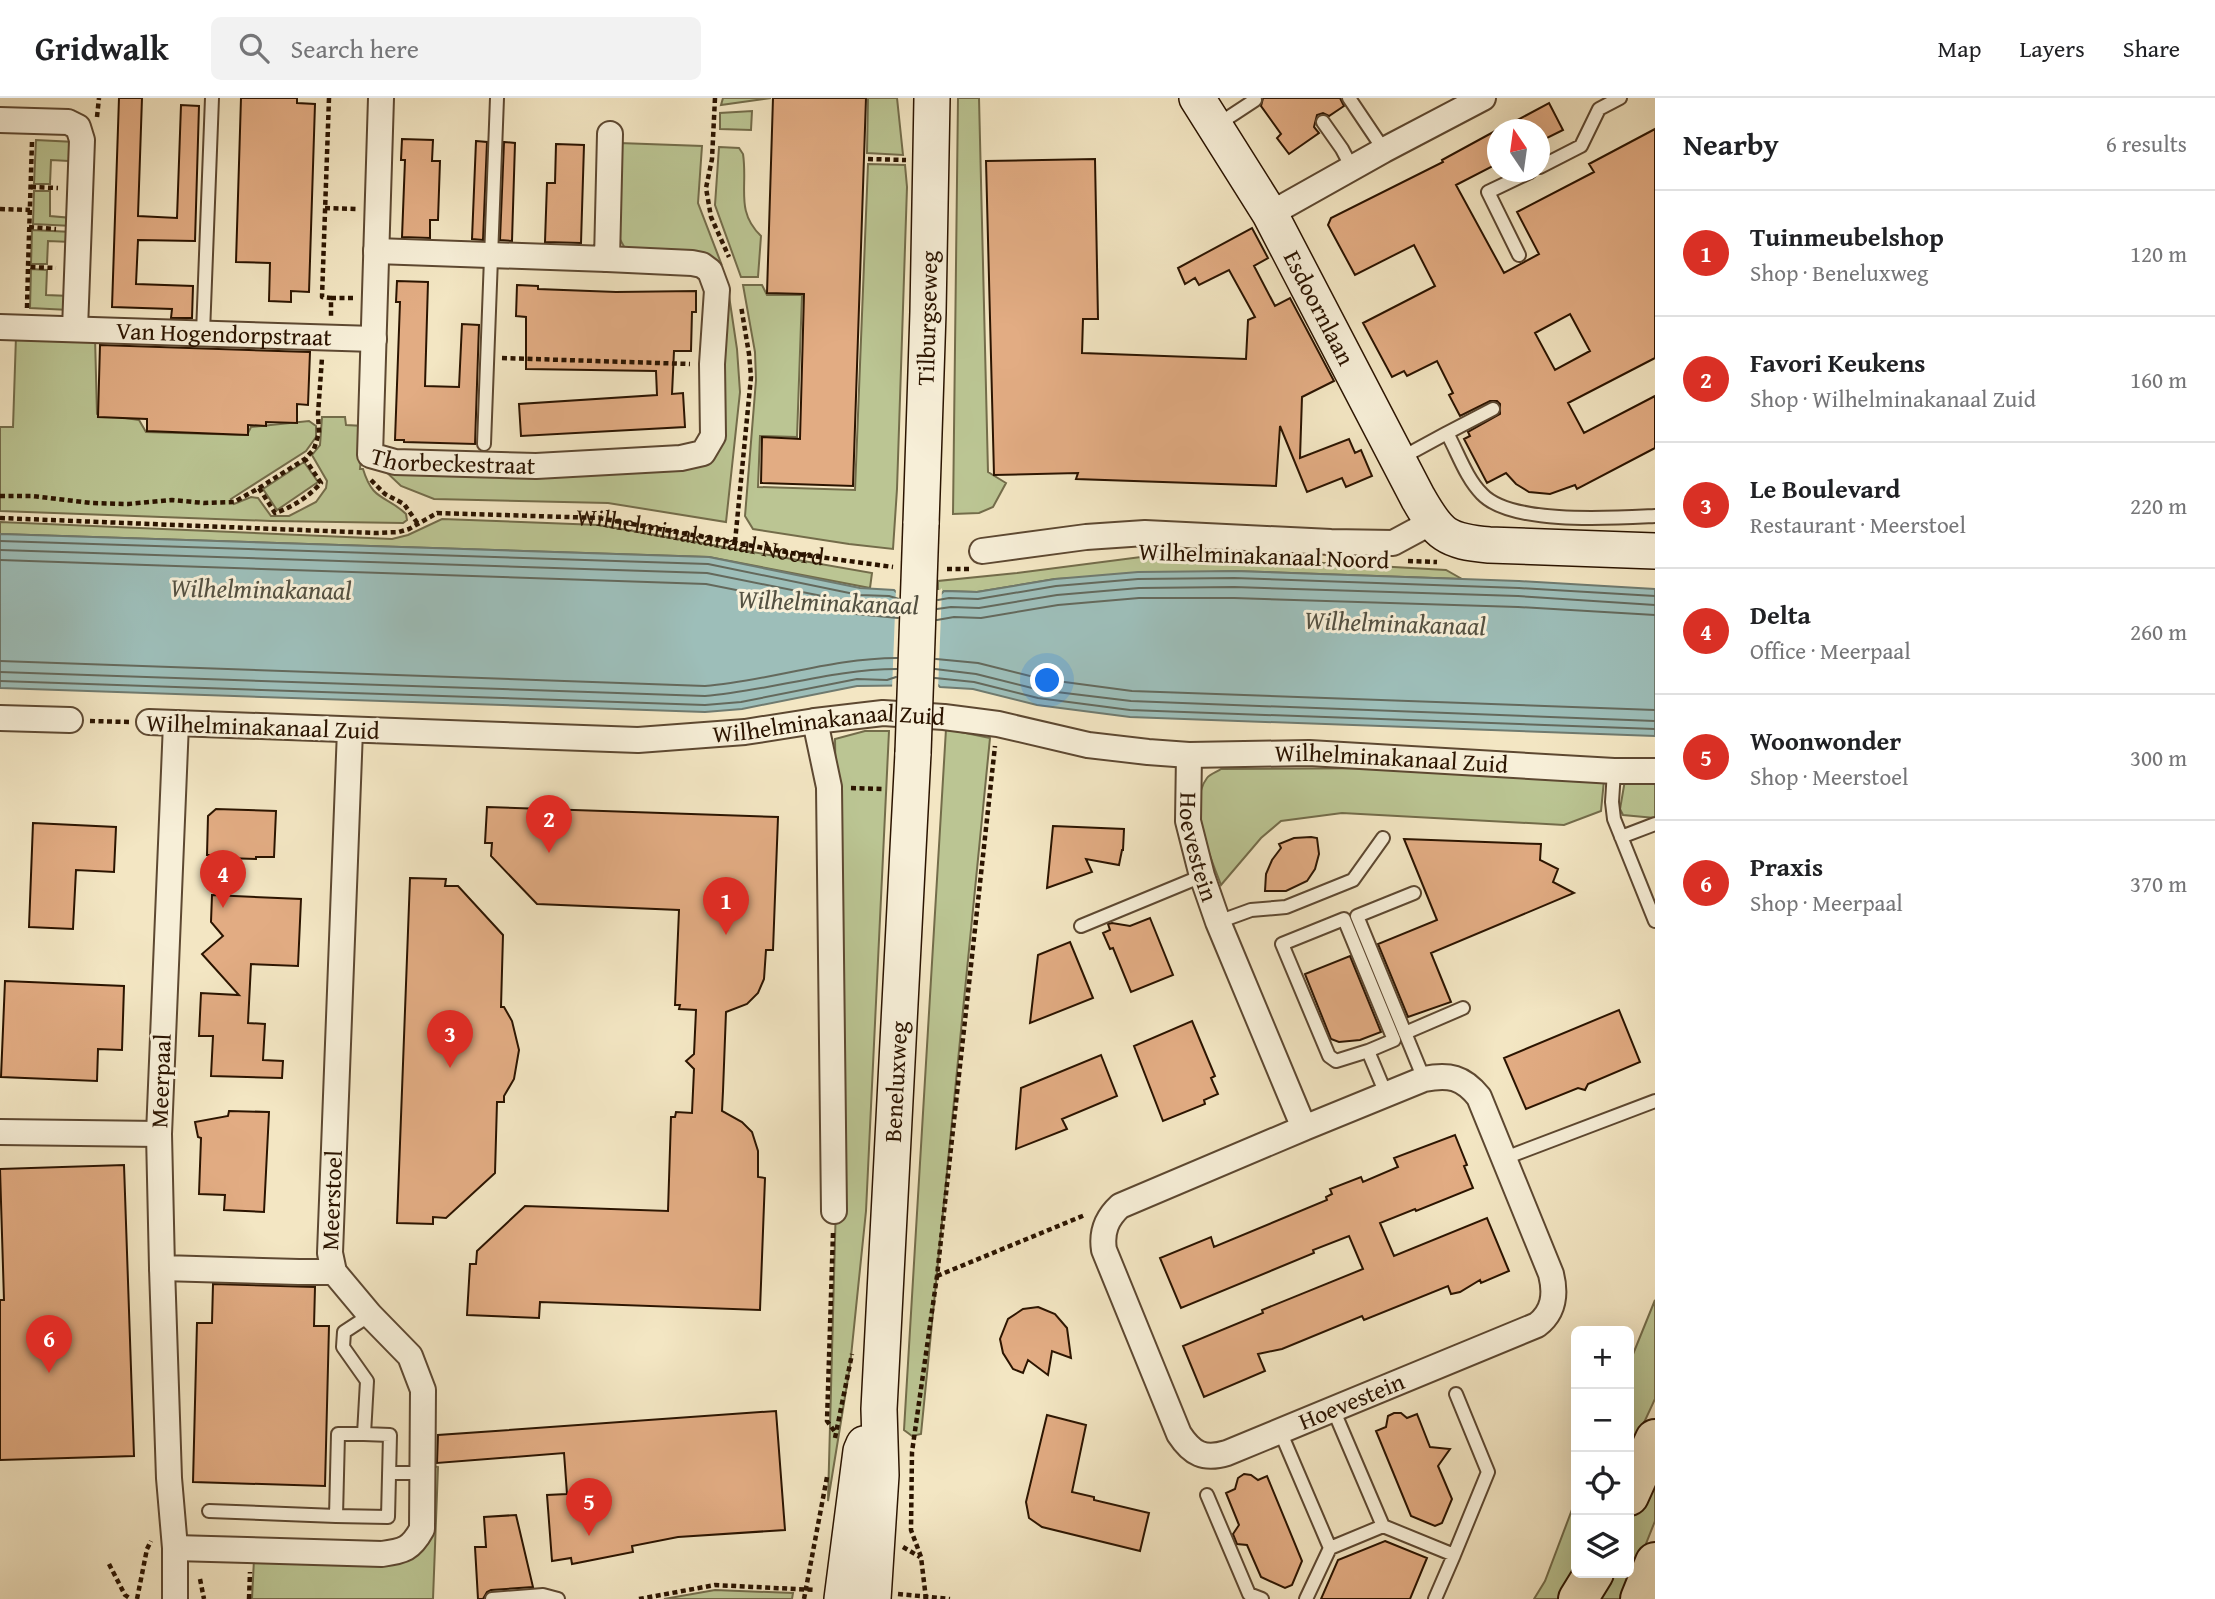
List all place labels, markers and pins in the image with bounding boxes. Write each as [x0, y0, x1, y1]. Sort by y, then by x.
pin: 2 [526, 795, 572, 853]
pin: 4 [200, 850, 246, 908]
pin: 1 [703, 877, 749, 935]
pin: 3 [427, 1010, 473, 1068]
pin: 6 [26, 1315, 72, 1373]
pin: 5 [566, 1478, 612, 1536]

